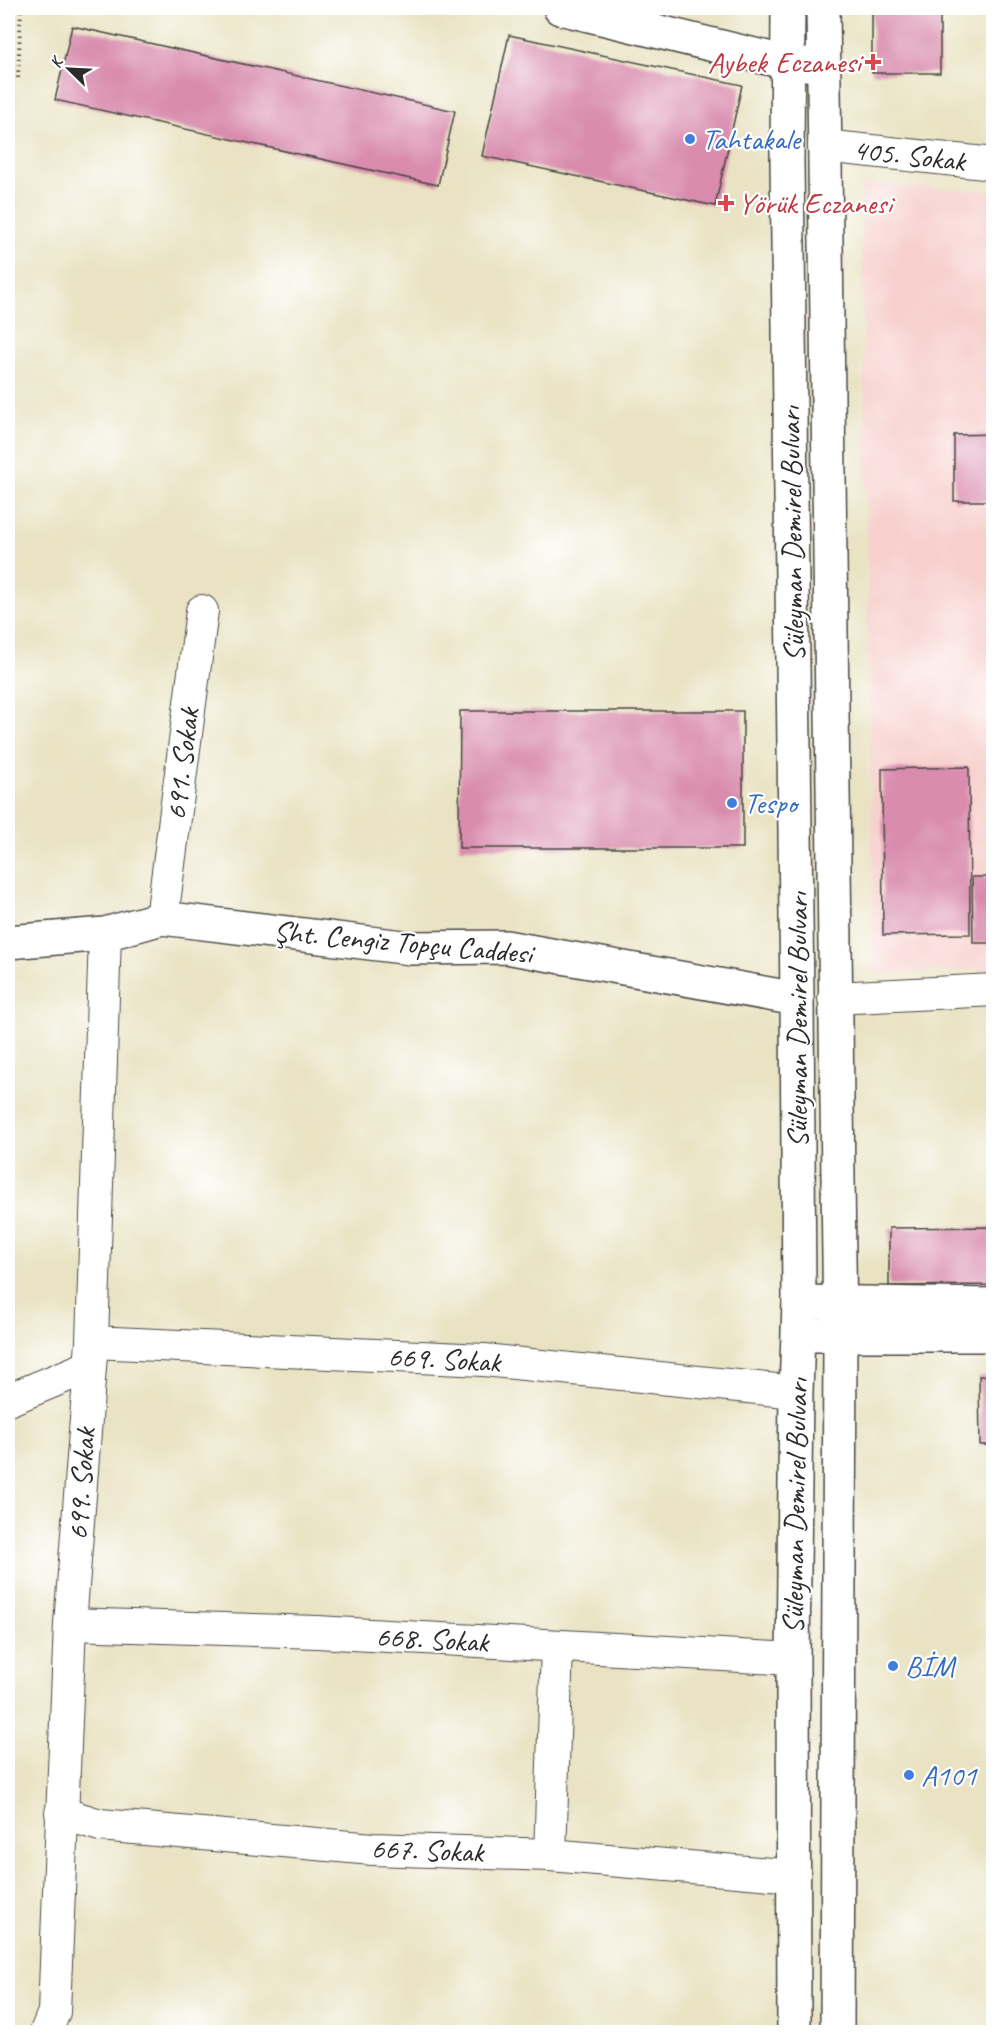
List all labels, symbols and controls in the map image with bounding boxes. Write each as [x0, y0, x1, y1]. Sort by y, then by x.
north arrow [39, 39, 99, 99]
place label: Aybek Eczanesi [708, 43, 864, 81]
text: K [45, 52, 69, 71]
marker: Aybek Eczanesi [866, 55, 880, 69]
place label: Tahtakale [702, 120, 802, 158]
street label: 405. Sokak [851, 130, 969, 180]
marker: Tahtakale [683, 132, 697, 146]
place label: Yörük Eczanesi [738, 184, 895, 222]
marker: Yörük Eczanesi [719, 196, 733, 210]
street label: Süleyman Demirel Bulvarı [771, 405, 813, 662]
street label: 691. Sokak [156, 704, 208, 822]
place label: Tespo [744, 784, 800, 822]
marker: Tespo [725, 796, 739, 810]
street label: Süleyman Demirel Bulvarı [778, 891, 816, 1148]
street label: Şht. Cengiz Topçu Caddesi [272, 912, 537, 973]
street label: 669. Sokak [387, 1337, 503, 1381]
street label: Süleyman Demirel Bulvarı [774, 1377, 816, 1634]
street label: 699. Sokak [58, 1425, 104, 1541]
street label: 668. Sokak [375, 1617, 491, 1661]
place label: BİM [905, 1647, 957, 1685]
marker: BİM [886, 1659, 900, 1673]
place label: A101 [921, 1756, 978, 1794]
marker: A101 [902, 1768, 916, 1782]
street label: 667. Sokak [370, 1829, 486, 1871]

